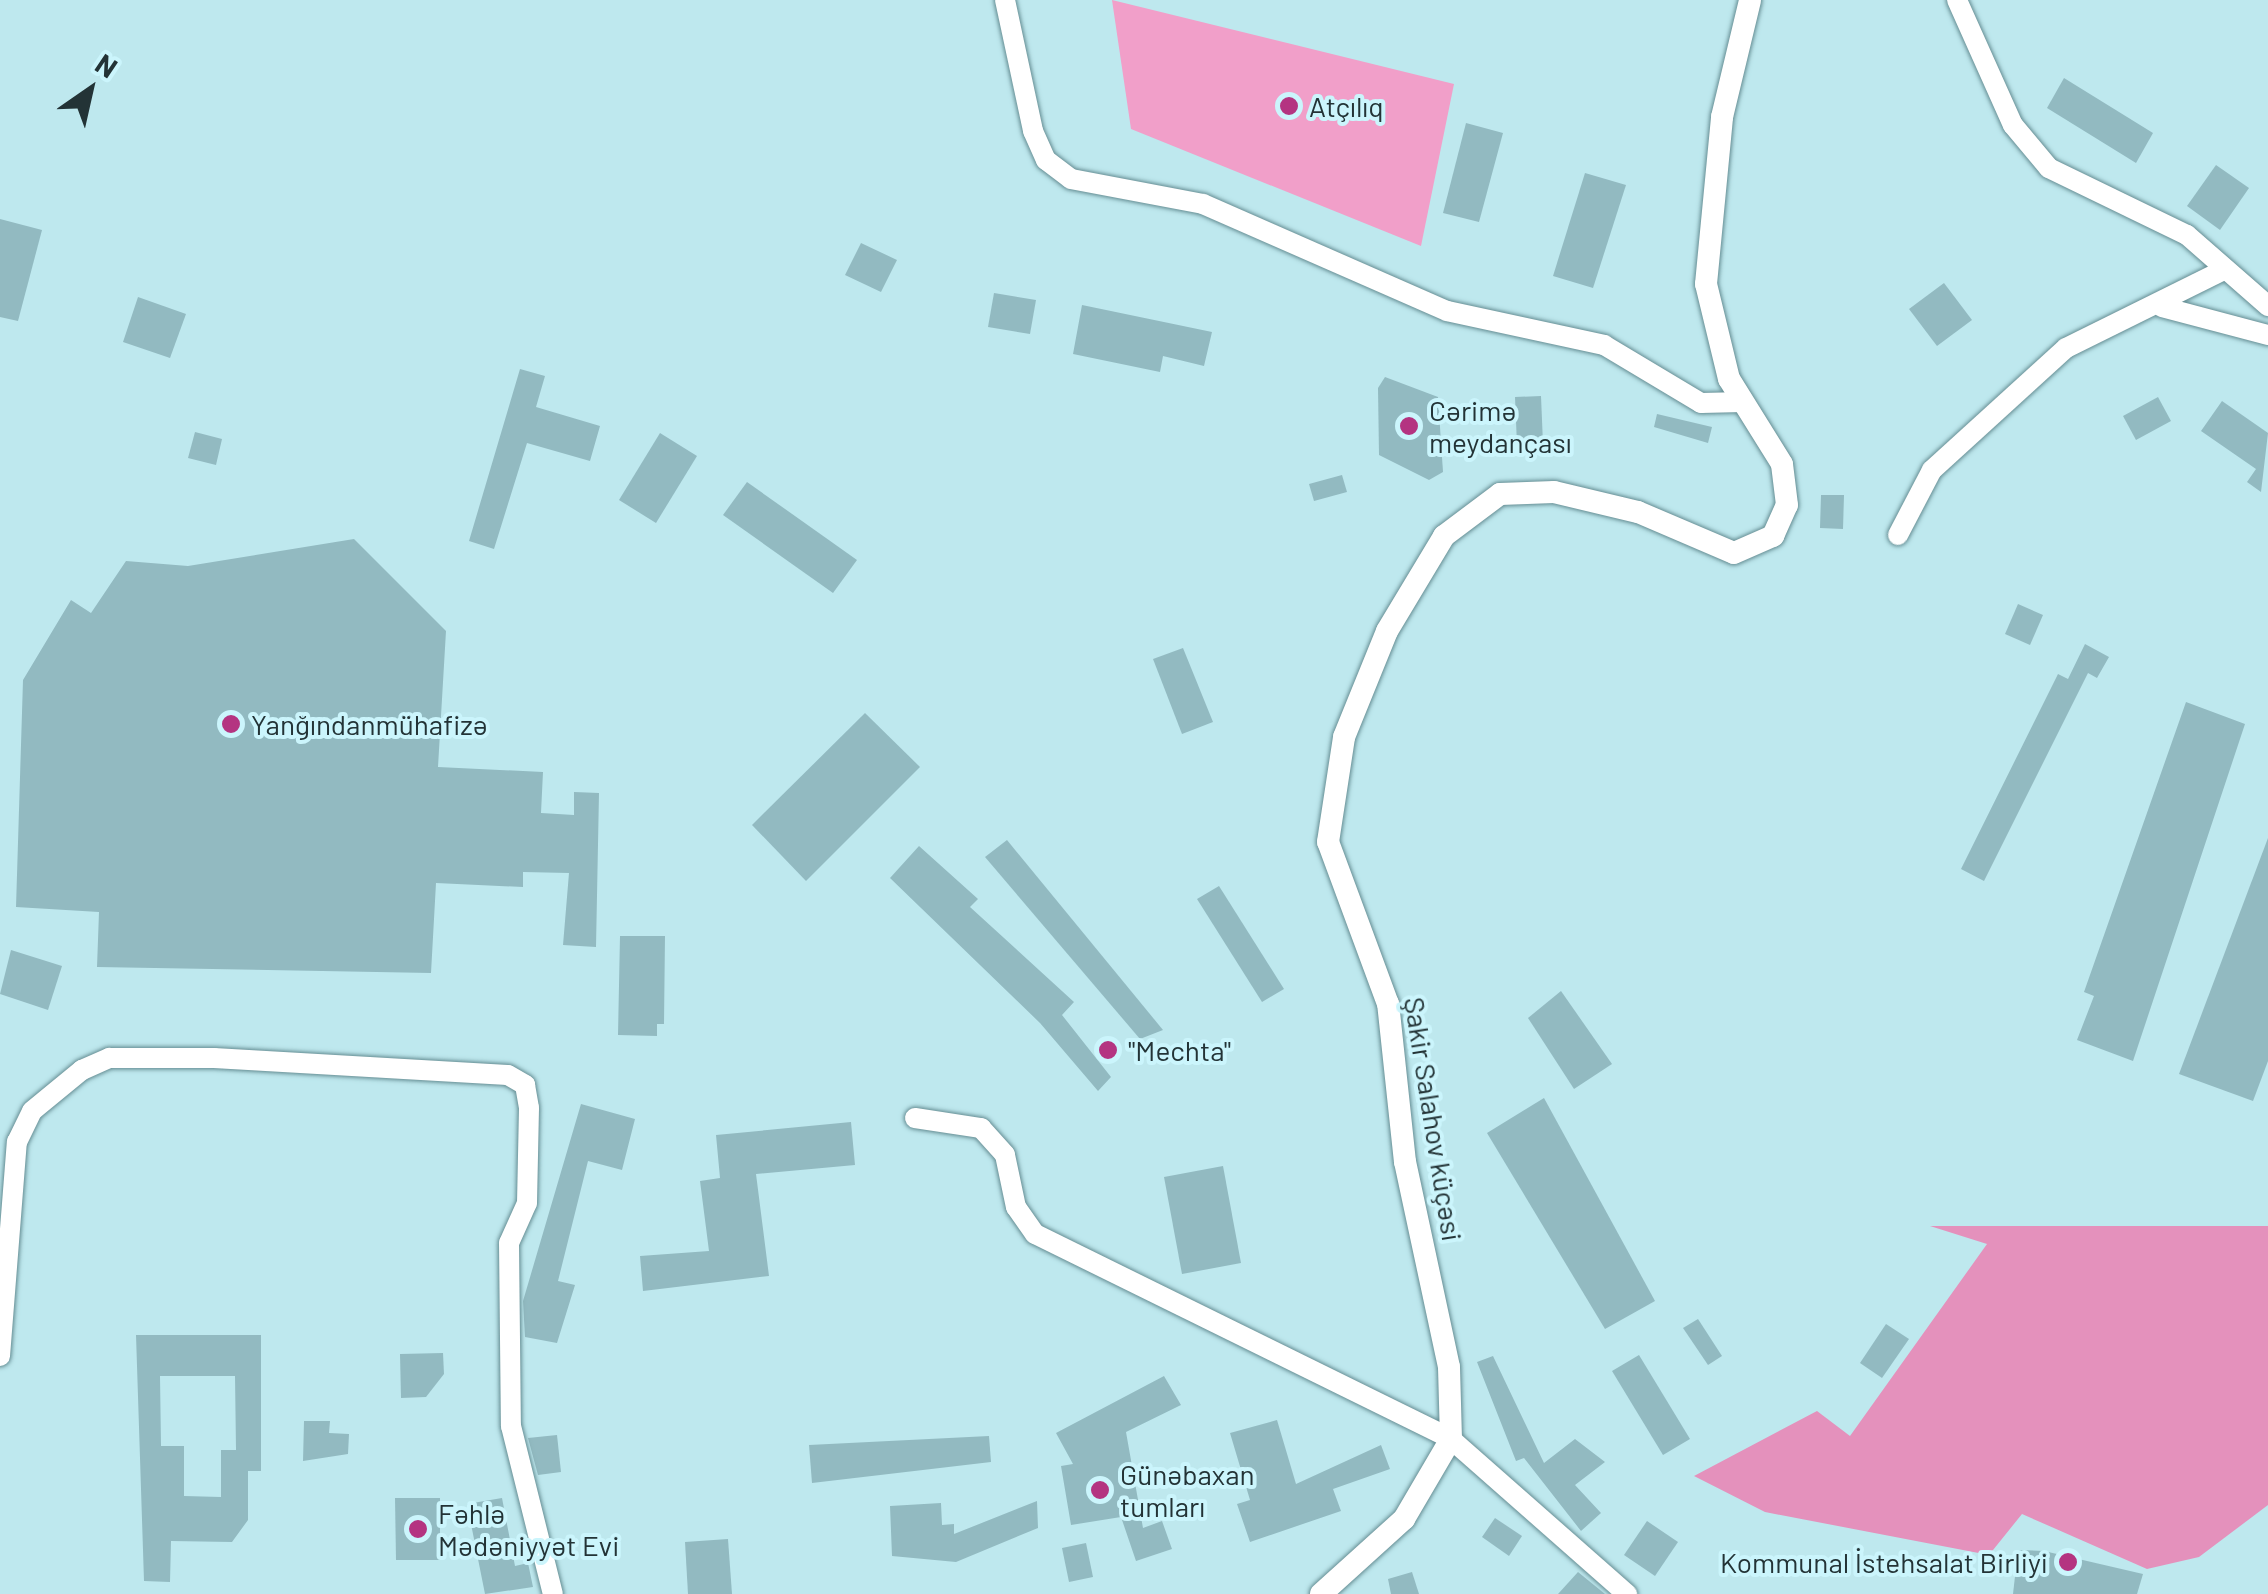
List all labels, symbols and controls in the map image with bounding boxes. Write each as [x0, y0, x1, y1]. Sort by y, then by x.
north arrow [40, 40, 140, 140]
text: N [90, 46, 124, 84]
place label: Atçılıq [1309, 89, 1384, 123]
marker: Atçılıq [1278, 95, 1300, 117]
place label: Cərimə meydançası [1429, 393, 1572, 459]
marker: Cərimə meydançası [1398, 415, 1420, 437]
place label: Yanğındanmühafizə [251, 707, 488, 741]
marker: Yanğındanmühafizə [220, 713, 242, 735]
street label: Şakir Salahov küçəsi [1398, 995, 1470, 1243]
place label: "Mechta" [1128, 1033, 1231, 1067]
marker: "Mechta" [1097, 1039, 1119, 1061]
place label: Günəbaxan tumları [1120, 1457, 1255, 1523]
marker: Günəbaxan tumları [1089, 1479, 1111, 1501]
place label: Fəhlə Mədəniyyət Evi [438, 1496, 619, 1562]
marker: Fəhlə Mədəniyyət Evi [407, 1518, 429, 1540]
place label: Kommunal İstehsalat Birliyi [1720, 1545, 2048, 1579]
marker: Kommunal İstehsalat Birliyi [2057, 1551, 2079, 1573]

